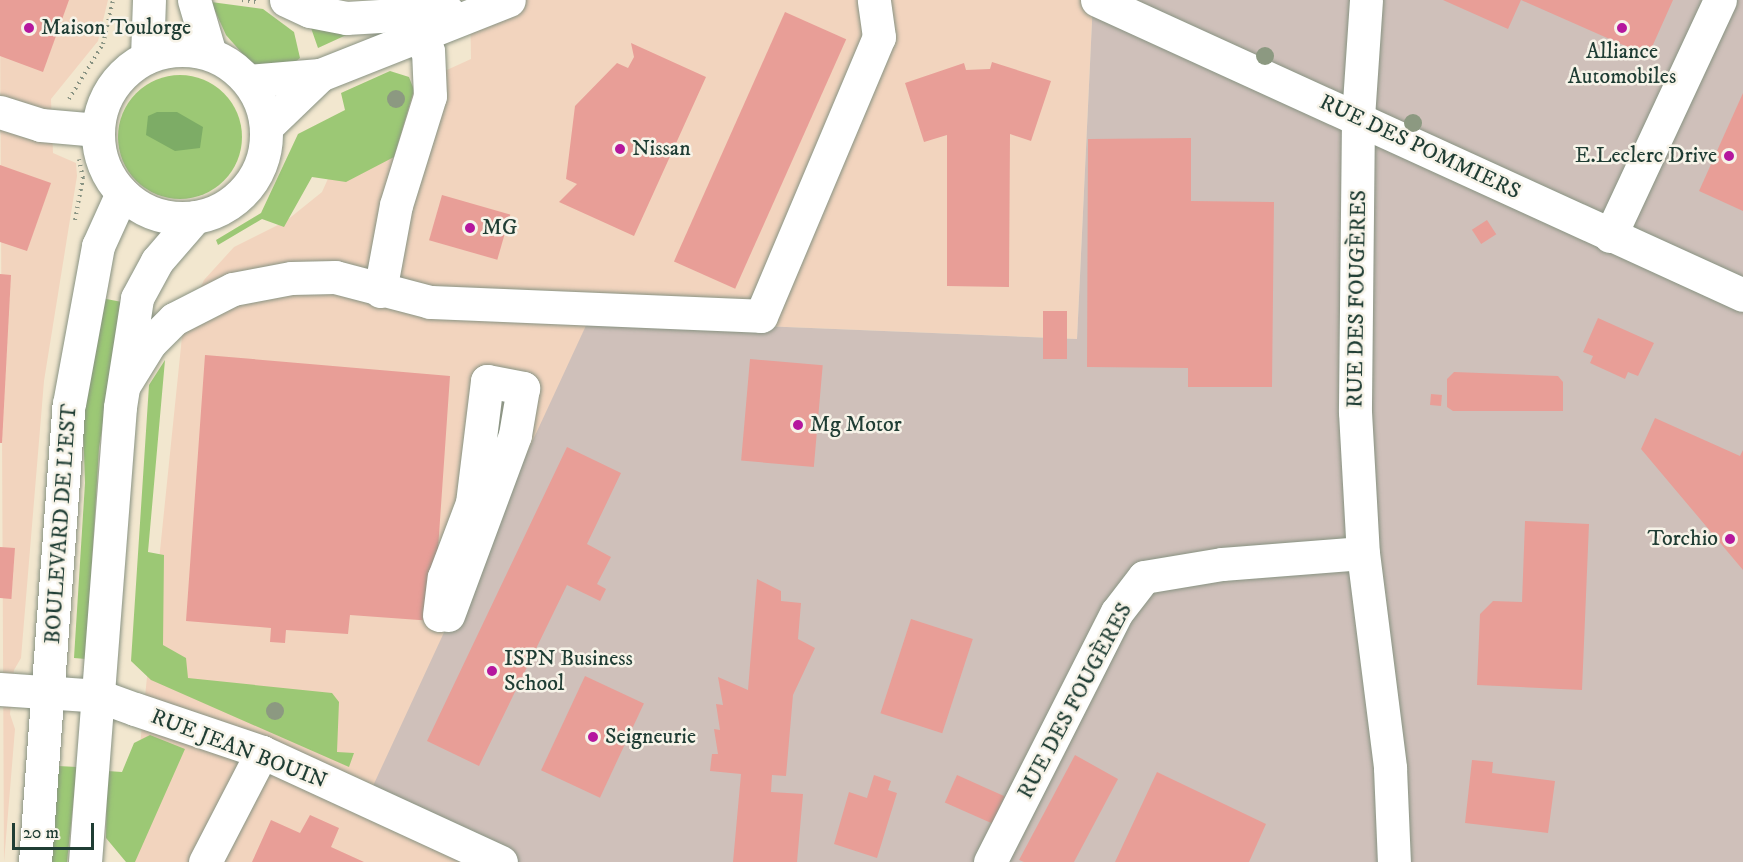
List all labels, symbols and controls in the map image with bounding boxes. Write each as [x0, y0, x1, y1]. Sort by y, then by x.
place label: Maison Toulorge [41, 15, 191, 41]
marker: Maison Toulorge [22, 21, 36, 35]
marker: Alliance Automobiles [1615, 21, 1629, 35]
place label: Alliance Automobiles [1568, 38, 1676, 90]
street label: RUE DES POMMIERS [1315, 89, 1525, 205]
place label: Nissan [632, 136, 691, 162]
marker: Nissan [613, 142, 627, 156]
place label: E.Leclerc Drive [1575, 143, 1717, 169]
marker: E.Leclerc Drive [1722, 149, 1736, 163]
street label: RUE DES FOUGÈRES [1342, 190, 1372, 408]
place label: MG [482, 215, 517, 241]
marker: MG [463, 221, 477, 235]
street label: BOULEVARD DE L'EST [39, 403, 83, 645]
place label: Mg Motor [810, 412, 902, 438]
marker: Mg Motor [791, 418, 805, 432]
place label: Torchio [1648, 526, 1718, 552]
marker: Torchio [1723, 532, 1737, 546]
street label: RUE DES FOUGÈRES [1012, 599, 1138, 803]
place label: ISPN Business School [504, 645, 633, 696]
marker: ISPN Business School [485, 664, 499, 678]
street label: RUE JEAN BOUIN [147, 703, 331, 795]
place label: Seigneurie [605, 724, 696, 750]
marker: Seigneurie [586, 730, 600, 744]
scale bar [15, 811, 98, 849]
text: 20 m [23, 822, 59, 844]

